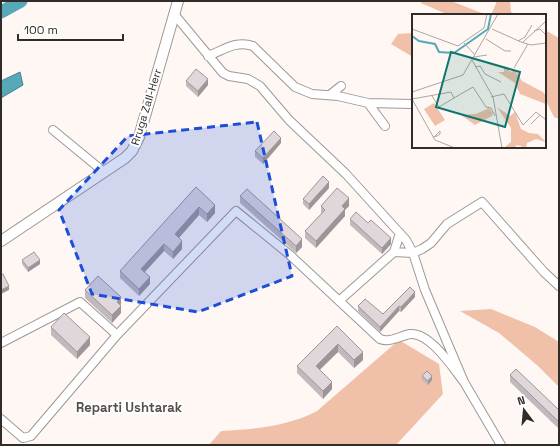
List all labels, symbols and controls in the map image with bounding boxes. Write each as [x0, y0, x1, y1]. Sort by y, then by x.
inset map [412, 14, 546, 148]
scale bar [18, 16, 123, 42]
text: 100 m [24, 22, 58, 38]
street label: Rruga Zall-Herr [128, 67, 164, 147]
north arrow [504, 390, 544, 430]
text: N [516, 393, 527, 408]
district label: Reparti Ushtarak [76, 399, 183, 416]

